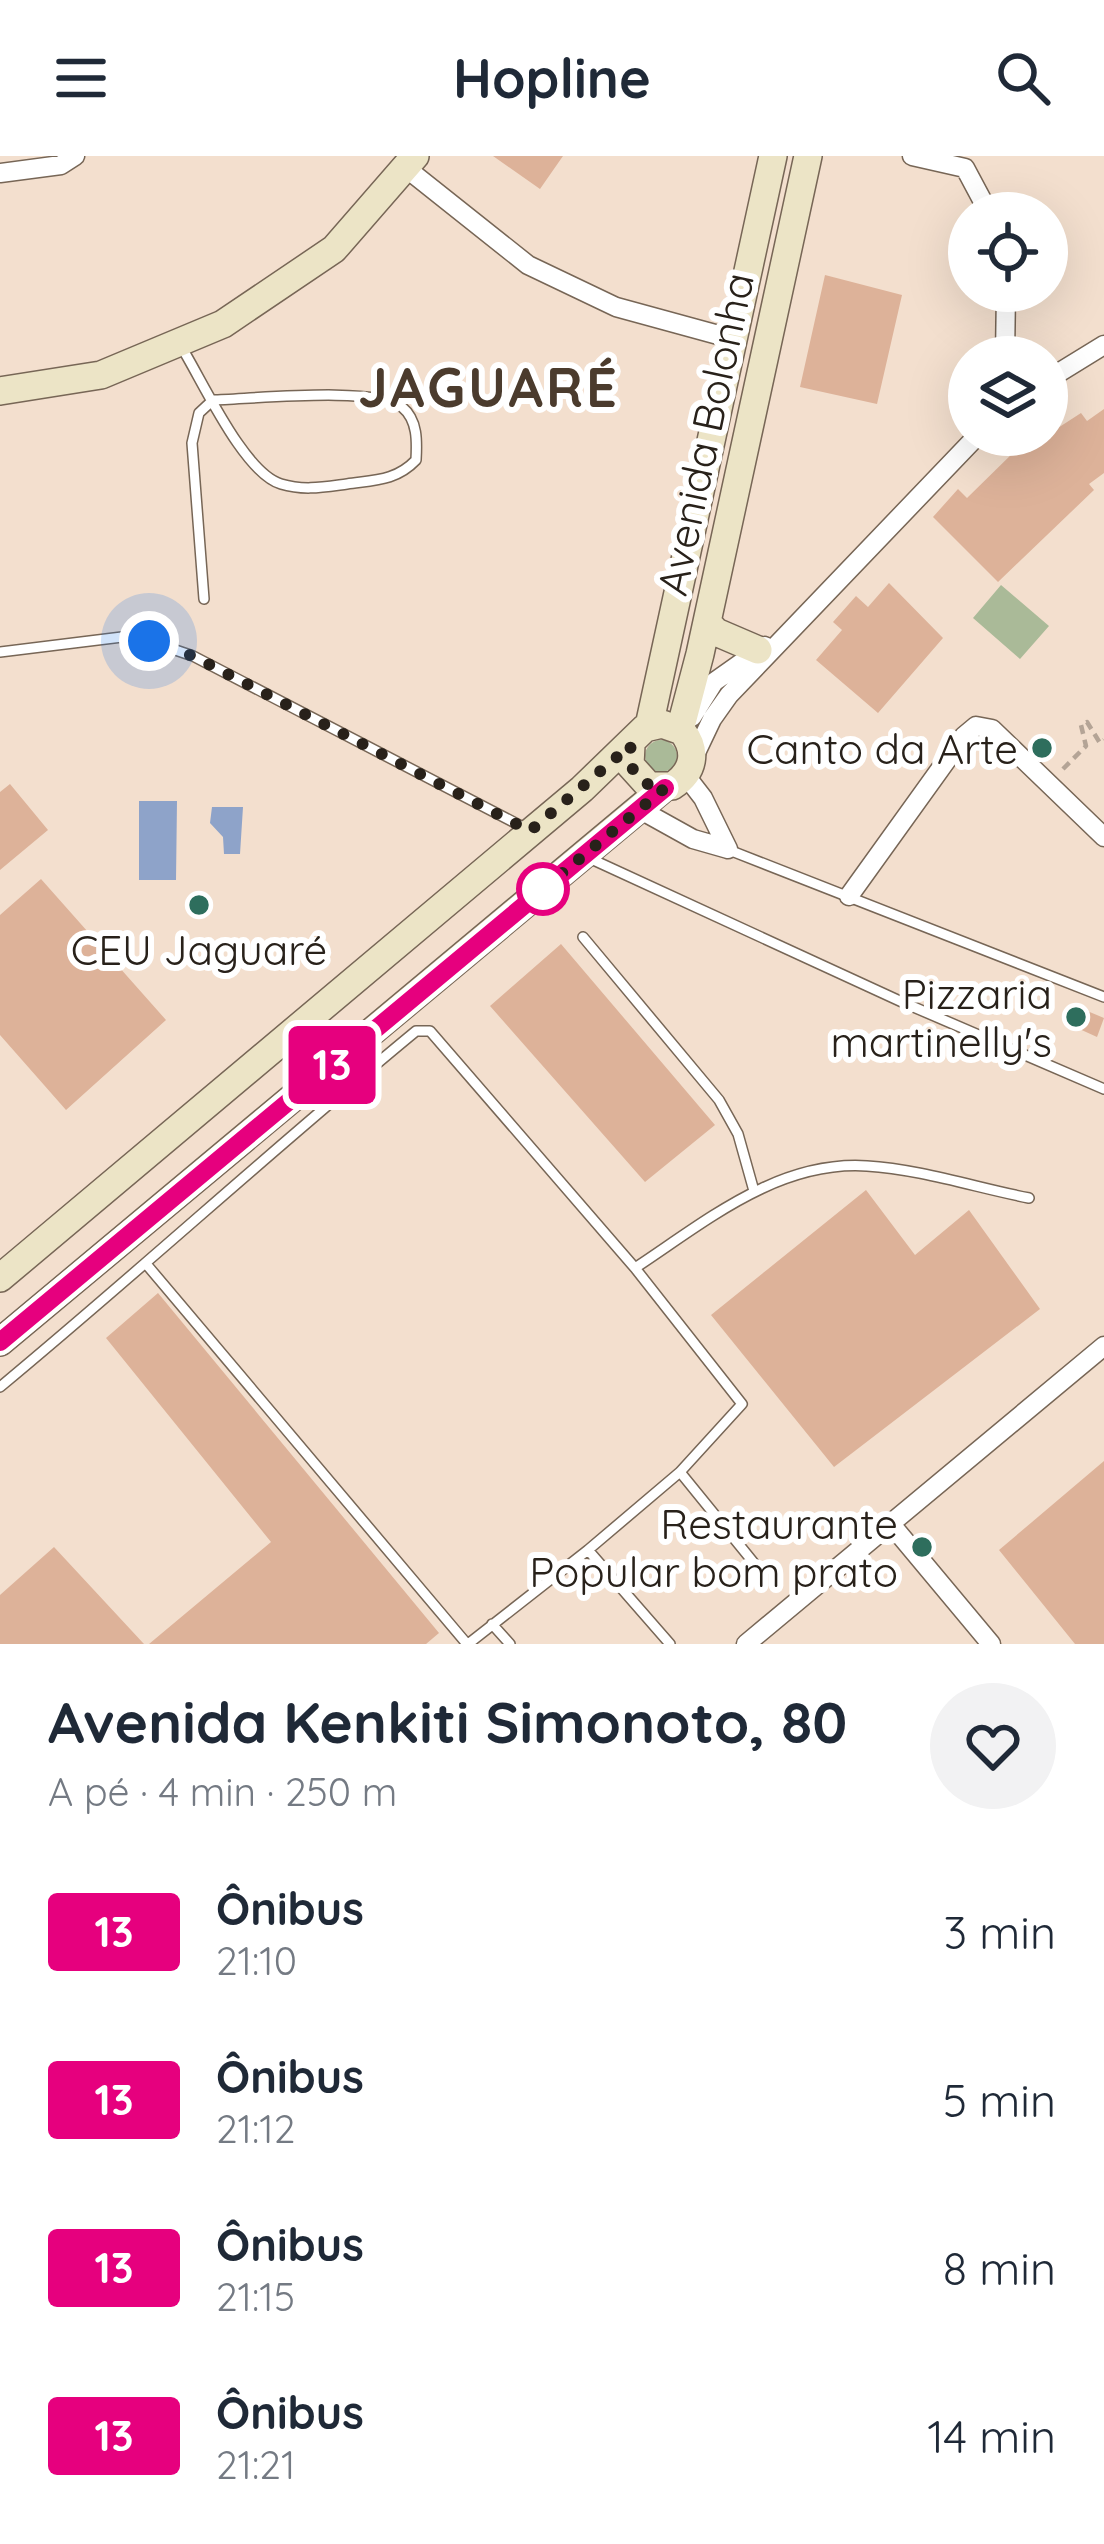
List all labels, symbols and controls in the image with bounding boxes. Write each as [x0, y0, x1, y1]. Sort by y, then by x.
text: Hopline [453, 44, 651, 112]
icon: menu [48, 45, 114, 111]
icon: search [990, 45, 1056, 111]
map controls [948, 192, 1068, 456]
button: locate [948, 192, 1068, 312]
street label: Avenida Bolonha [645, 268, 765, 600]
button: layers [948, 336, 1068, 456]
district label: JAGUARÉ [358, 353, 620, 421]
your location [119, 611, 179, 671]
place label: Canto da Arte [747, 722, 1018, 775]
marker: Canto da Arte [1029, 735, 1055, 761]
unlabelled marker [518, 864, 568, 914]
marker: CEU Jaguaré [186, 892, 212, 918]
place label: CEU Jaguaré [71, 923, 327, 976]
place label: Pizzaria martinelly's [830, 967, 1052, 1068]
marker: Pizzaria martinelly's [1063, 1004, 1089, 1030]
line badge: 13 [278, 1026, 386, 1104]
text: 13 [313, 1038, 351, 1091]
place label: Restaurante Popular bom prato [529, 1497, 898, 1598]
marker: Restaurante Popular bom prato [909, 1534, 935, 1560]
button: heart [930, 1683, 1056, 1809]
text: Avenida Kenkiti Simonoto, 80 [48, 1686, 847, 1757]
text: A pé · 4 min · 250 m [48, 1767, 397, 1816]
text: Ônibus [216, 1880, 364, 1936]
text: 3 min [943, 1904, 1056, 1960]
text: 13 [95, 1905, 133, 1958]
text: 21:10 [216, 1936, 297, 1985]
text: Ônibus [216, 2048, 364, 2104]
text: 5 min [943, 2072, 1056, 2128]
text: 13 [95, 2073, 133, 2126]
text: 21:12 [216, 2104, 295, 2153]
text: Ônibus [216, 2216, 364, 2272]
text: 8 min [943, 2240, 1056, 2296]
text: 13 [95, 2241, 133, 2294]
text: 21:15 [216, 2272, 295, 2321]
text: Ônibus [216, 2384, 364, 2440]
text: 14 min [927, 2408, 1056, 2464]
text: 13 [95, 2409, 133, 2462]
text: 21:21 [216, 2440, 295, 2489]

